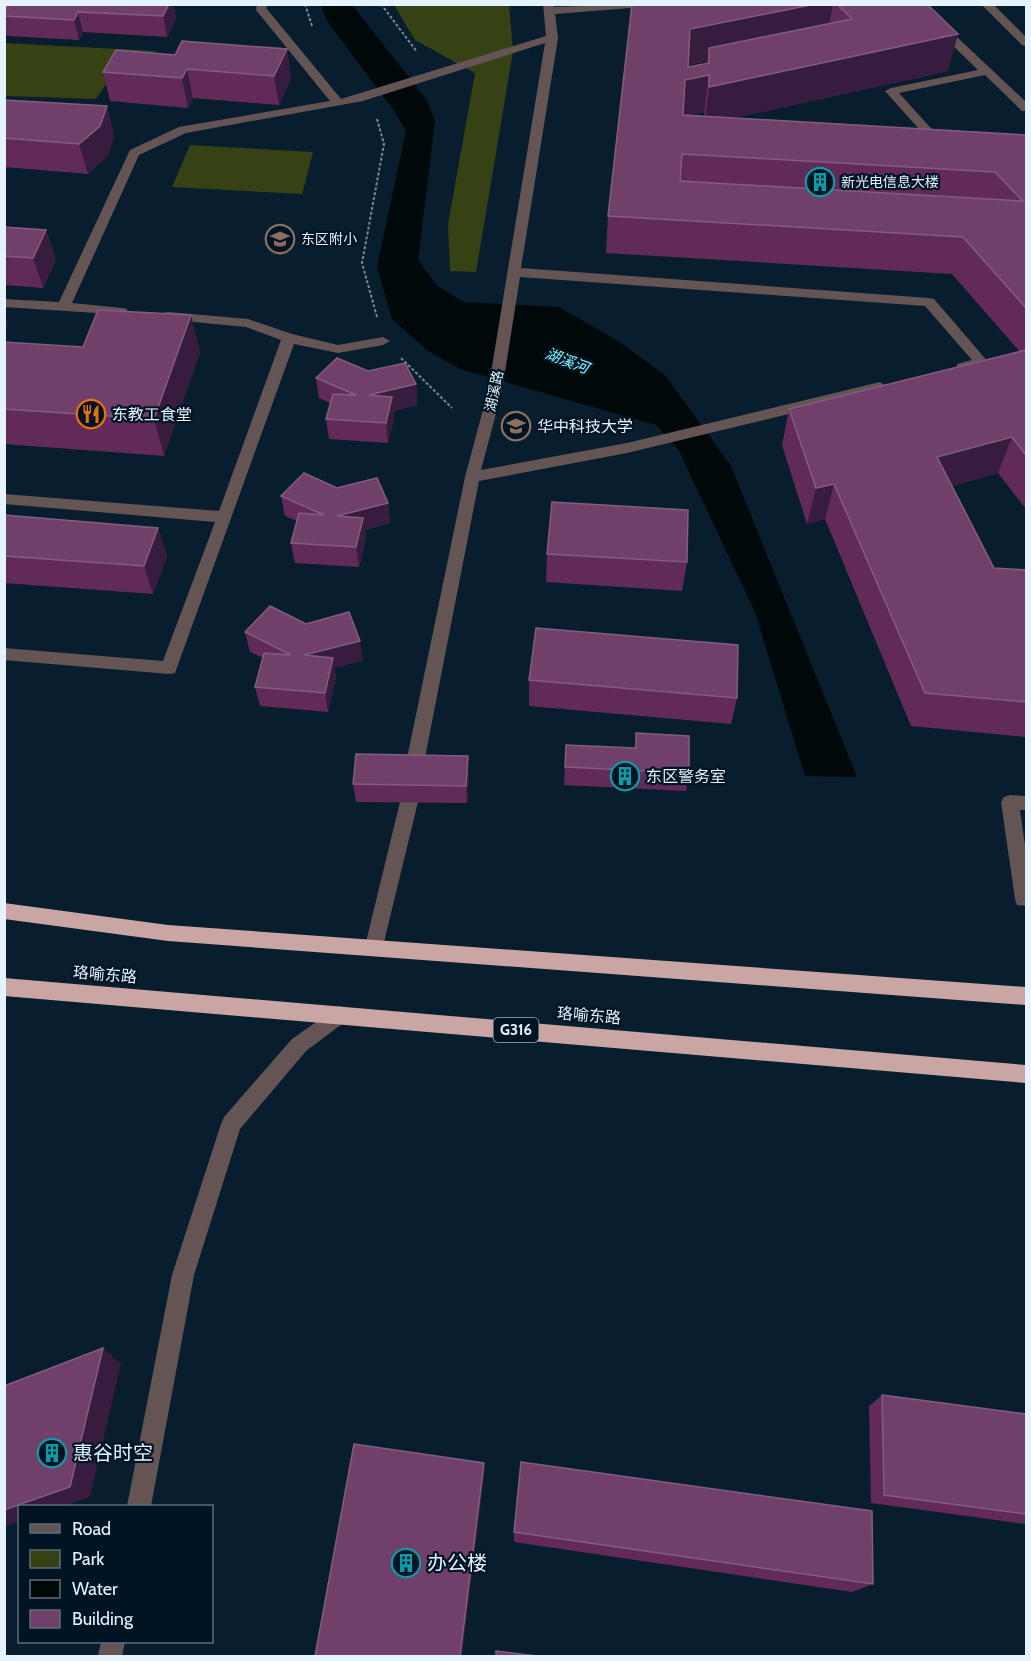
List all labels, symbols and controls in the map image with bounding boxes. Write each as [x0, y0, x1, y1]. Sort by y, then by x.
building icon: 新光电信息大楼 [804, 166, 836, 198]
place label: 新光电信息大楼 [841, 173, 939, 191]
school or university icon: 东区附小 [264, 223, 296, 255]
place label: 东区附小 [301, 230, 357, 248]
water label: 湖溪河 [543, 345, 594, 379]
street label: 湖溪路 [481, 369, 507, 413]
restaurant icon: 东教工食堂 [75, 398, 107, 430]
place label: 东教工食堂 [112, 405, 192, 424]
school or university icon: 华中科技大学 [500, 410, 532, 442]
place label: 华中科技大学 [537, 417, 633, 436]
building icon: 东区警务室 [609, 760, 641, 792]
place label: 东区警务室 [646, 767, 726, 786]
street label: 珞喻东路 [72, 962, 138, 987]
street label: 珞喻东路 [556, 1003, 622, 1028]
road number: G316 [494, 1018, 538, 1042]
building icon: 惠谷时空 [36, 1437, 68, 1469]
place label: 惠谷时空 [73, 1441, 153, 1465]
legend [18, 1505, 213, 1643]
text: Road [72, 1518, 111, 1540]
building icon: 办公楼 [390, 1547, 422, 1579]
text: Park [72, 1548, 105, 1570]
place label: 办公楼 [427, 1551, 487, 1575]
text: Water [72, 1578, 118, 1600]
text: Building [72, 1608, 134, 1630]

